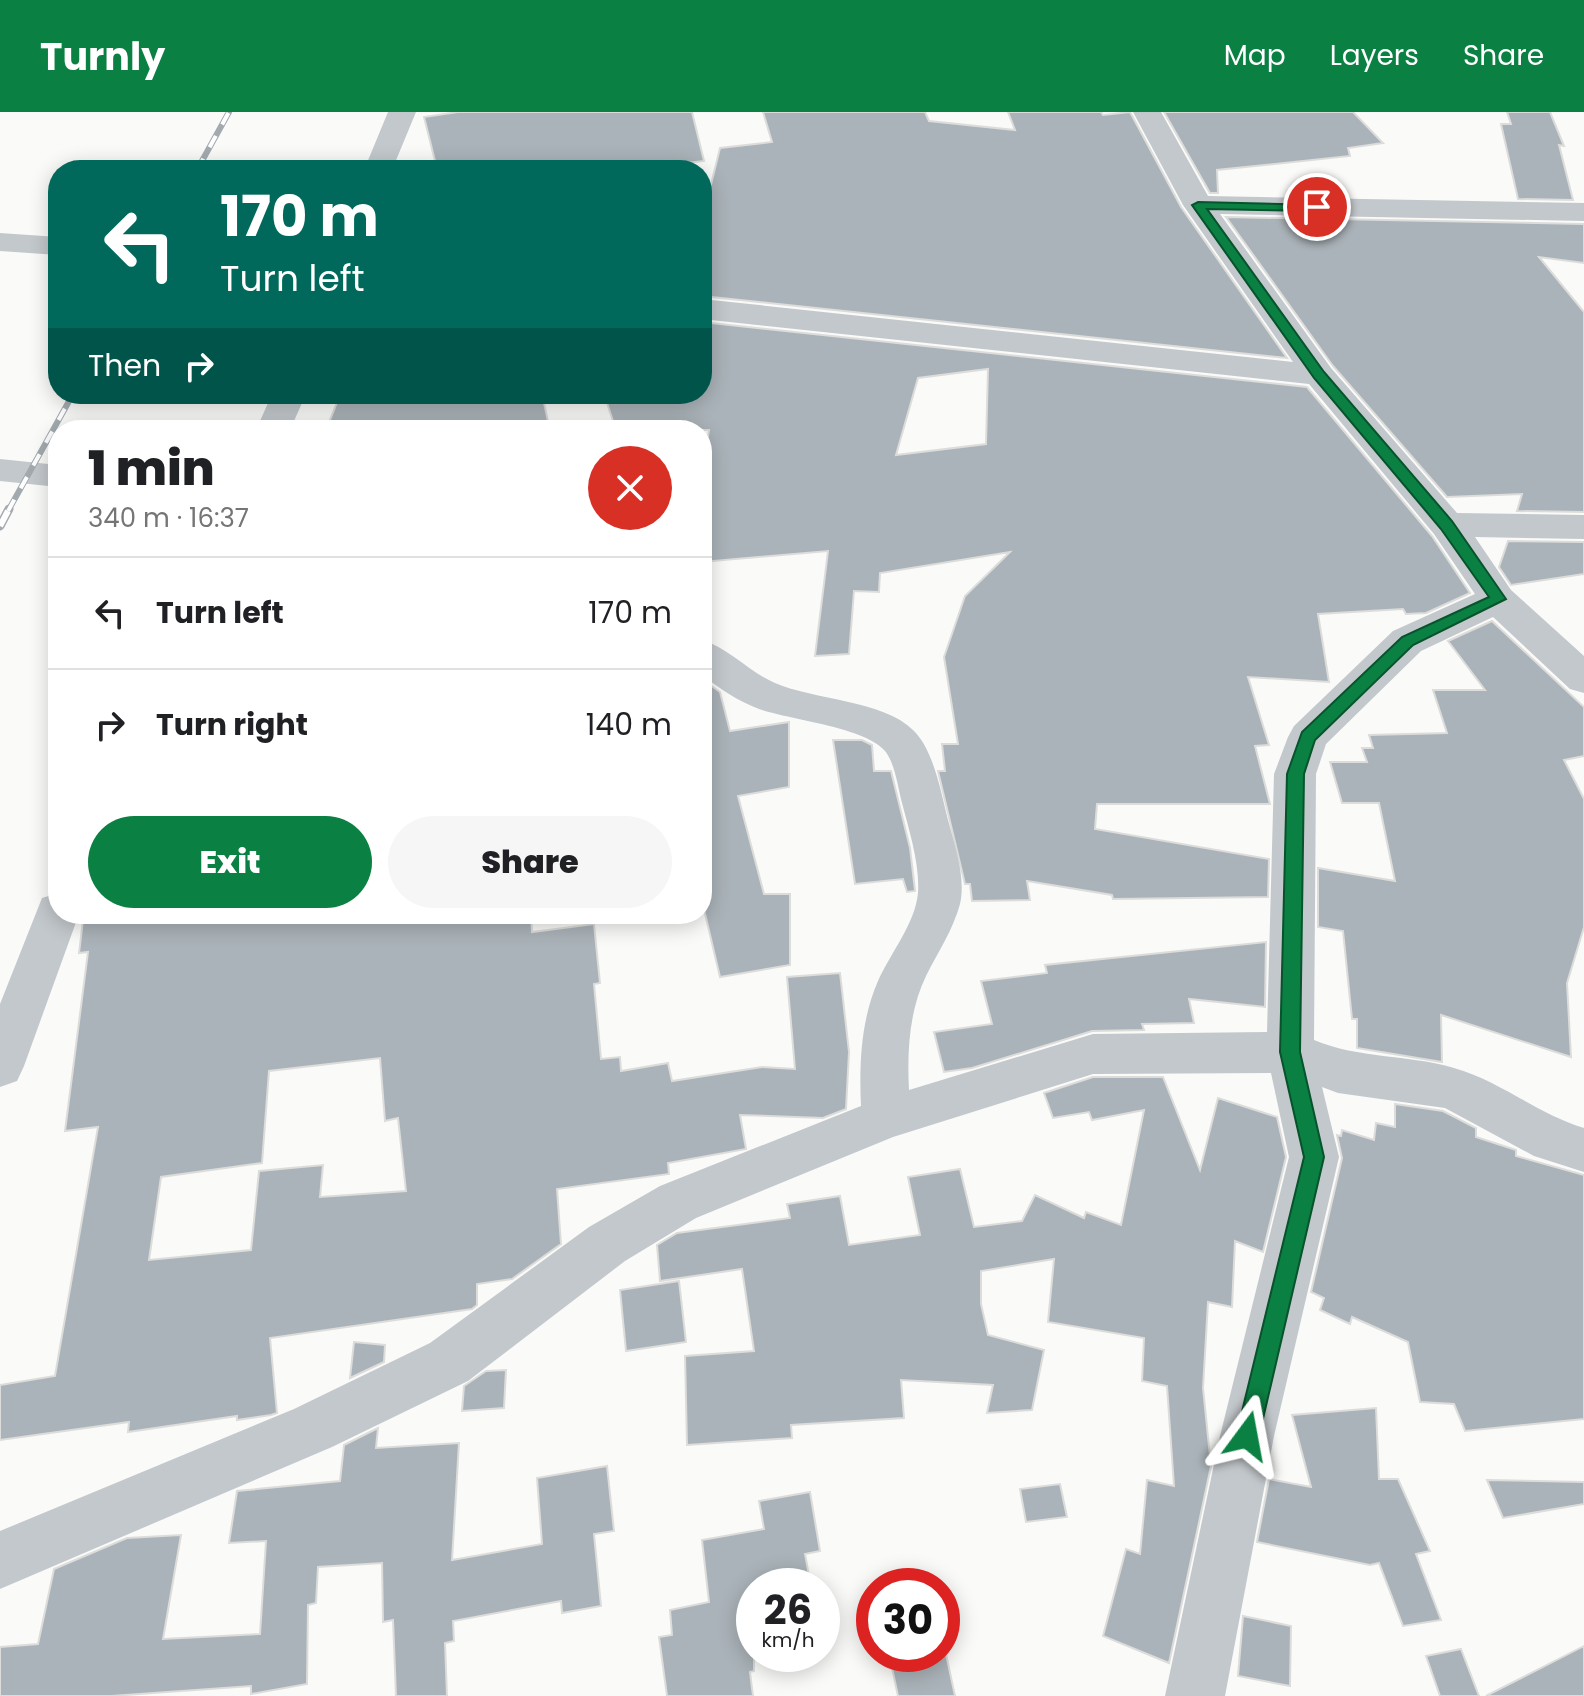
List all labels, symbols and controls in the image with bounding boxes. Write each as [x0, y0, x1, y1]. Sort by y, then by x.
text: Turnly [40, 30, 165, 83]
text: Map [1224, 36, 1286, 75]
text: Layers [1330, 36, 1419, 75]
text: Share [1463, 36, 1544, 75]
pin [1283, 173, 1351, 241]
text: 170 m [220, 177, 379, 256]
icon: arrive [1295, 185, 1339, 229]
icon: left [88, 192, 192, 296]
text: Turn left [220, 253, 365, 304]
text: Then [88, 344, 161, 387]
icon: right [177, 344, 221, 388]
text: 1 min [88, 435, 215, 502]
button: close [588, 446, 672, 530]
text: 340 m · 16:37 [88, 500, 249, 536]
icon: left [88, 591, 132, 635]
text: Turn left [156, 591, 284, 634]
text: 170 m [588, 591, 672, 634]
icon: right [88, 703, 132, 747]
text: Turn right [156, 703, 308, 746]
text: 140 m [586, 703, 672, 746]
button: Exit [88, 816, 372, 908]
button: Share [388, 816, 672, 908]
position arrow [1205, 1394, 1289, 1478]
speed limit sign: 30 [856, 1568, 960, 1672]
text: 26 [764, 1582, 812, 1638]
text: km/h [761, 1626, 815, 1654]

